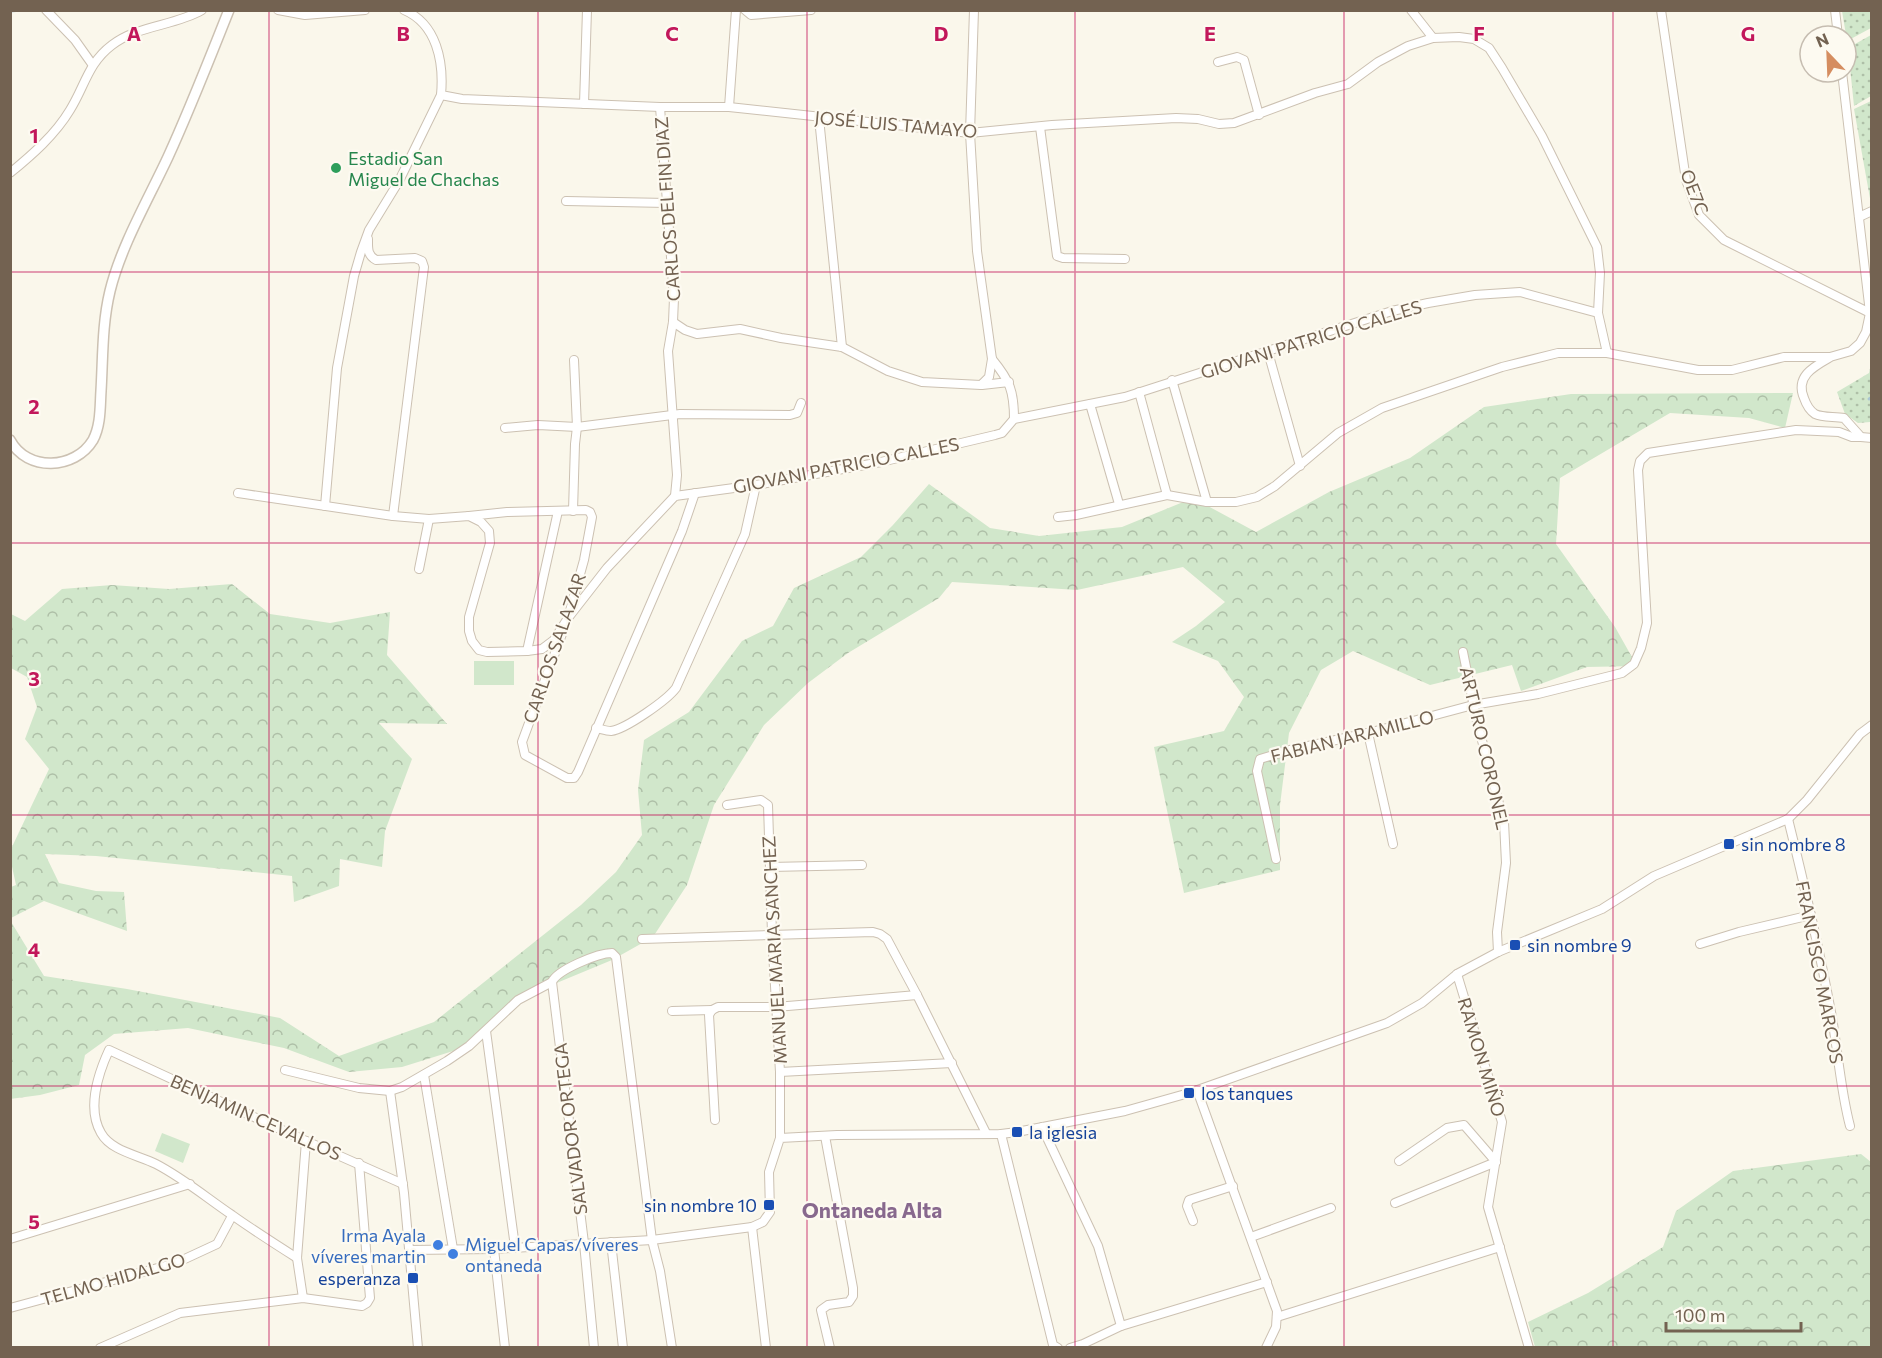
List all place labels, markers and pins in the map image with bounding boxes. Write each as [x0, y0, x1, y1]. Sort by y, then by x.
place label: Estadio San Miguel de Chachas [348, 147, 499, 190]
marker: Estadio San Miguel de Chachas [329, 161, 343, 175]
place label: sin nombre 8 [1741, 833, 1846, 855]
marker: sin nombre 8 [1722, 837, 1736, 851]
place label: sin nombre 9 [1527, 934, 1632, 956]
marker: sin nombre 9 [1508, 938, 1522, 952]
place label: los tanques [1201, 1082, 1293, 1104]
marker: los tanques [1182, 1086, 1196, 1100]
place label: la iglesia [1029, 1121, 1097, 1143]
marker: la iglesia [1010, 1125, 1024, 1139]
place label: sin nombre 10 [644, 1194, 757, 1216]
marker: sin nombre 10 [762, 1198, 776, 1212]
place label: Irma Ayala víveres martin [311, 1224, 426, 1267]
place label: Miguel Capas/víveres ontaneda [465, 1233, 639, 1276]
marker: Irma Ayala víveres martin [431, 1238, 445, 1252]
marker: Miguel Capas/víveres ontaneda [446, 1247, 460, 1261]
place label: esperanza [318, 1267, 401, 1289]
marker: esperanza [406, 1271, 420, 1285]

